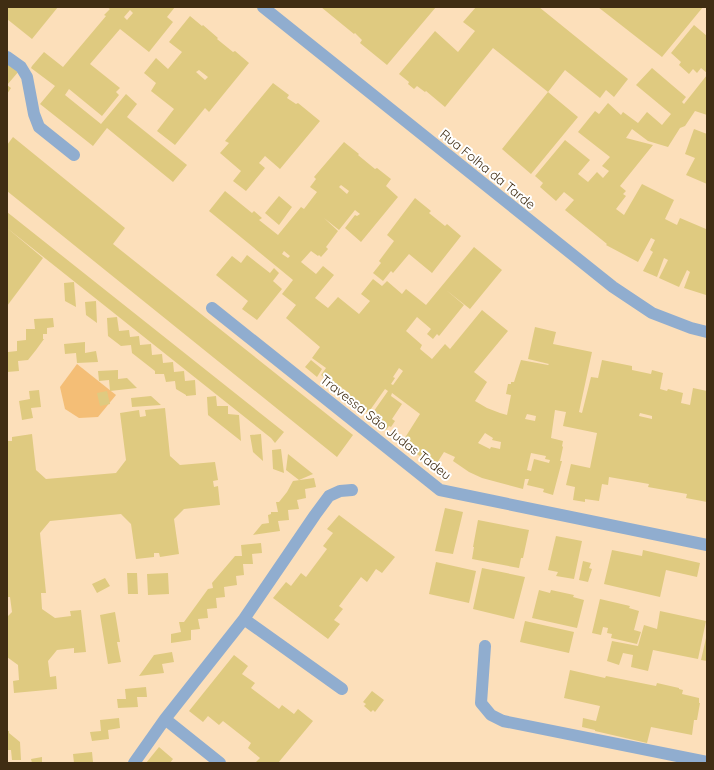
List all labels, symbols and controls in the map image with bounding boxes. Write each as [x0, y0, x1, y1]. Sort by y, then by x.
street label: Rua Folha da Tarde [437, 126, 539, 212]
street label: Travessa São Judas Tadeu [317, 371, 455, 483]

